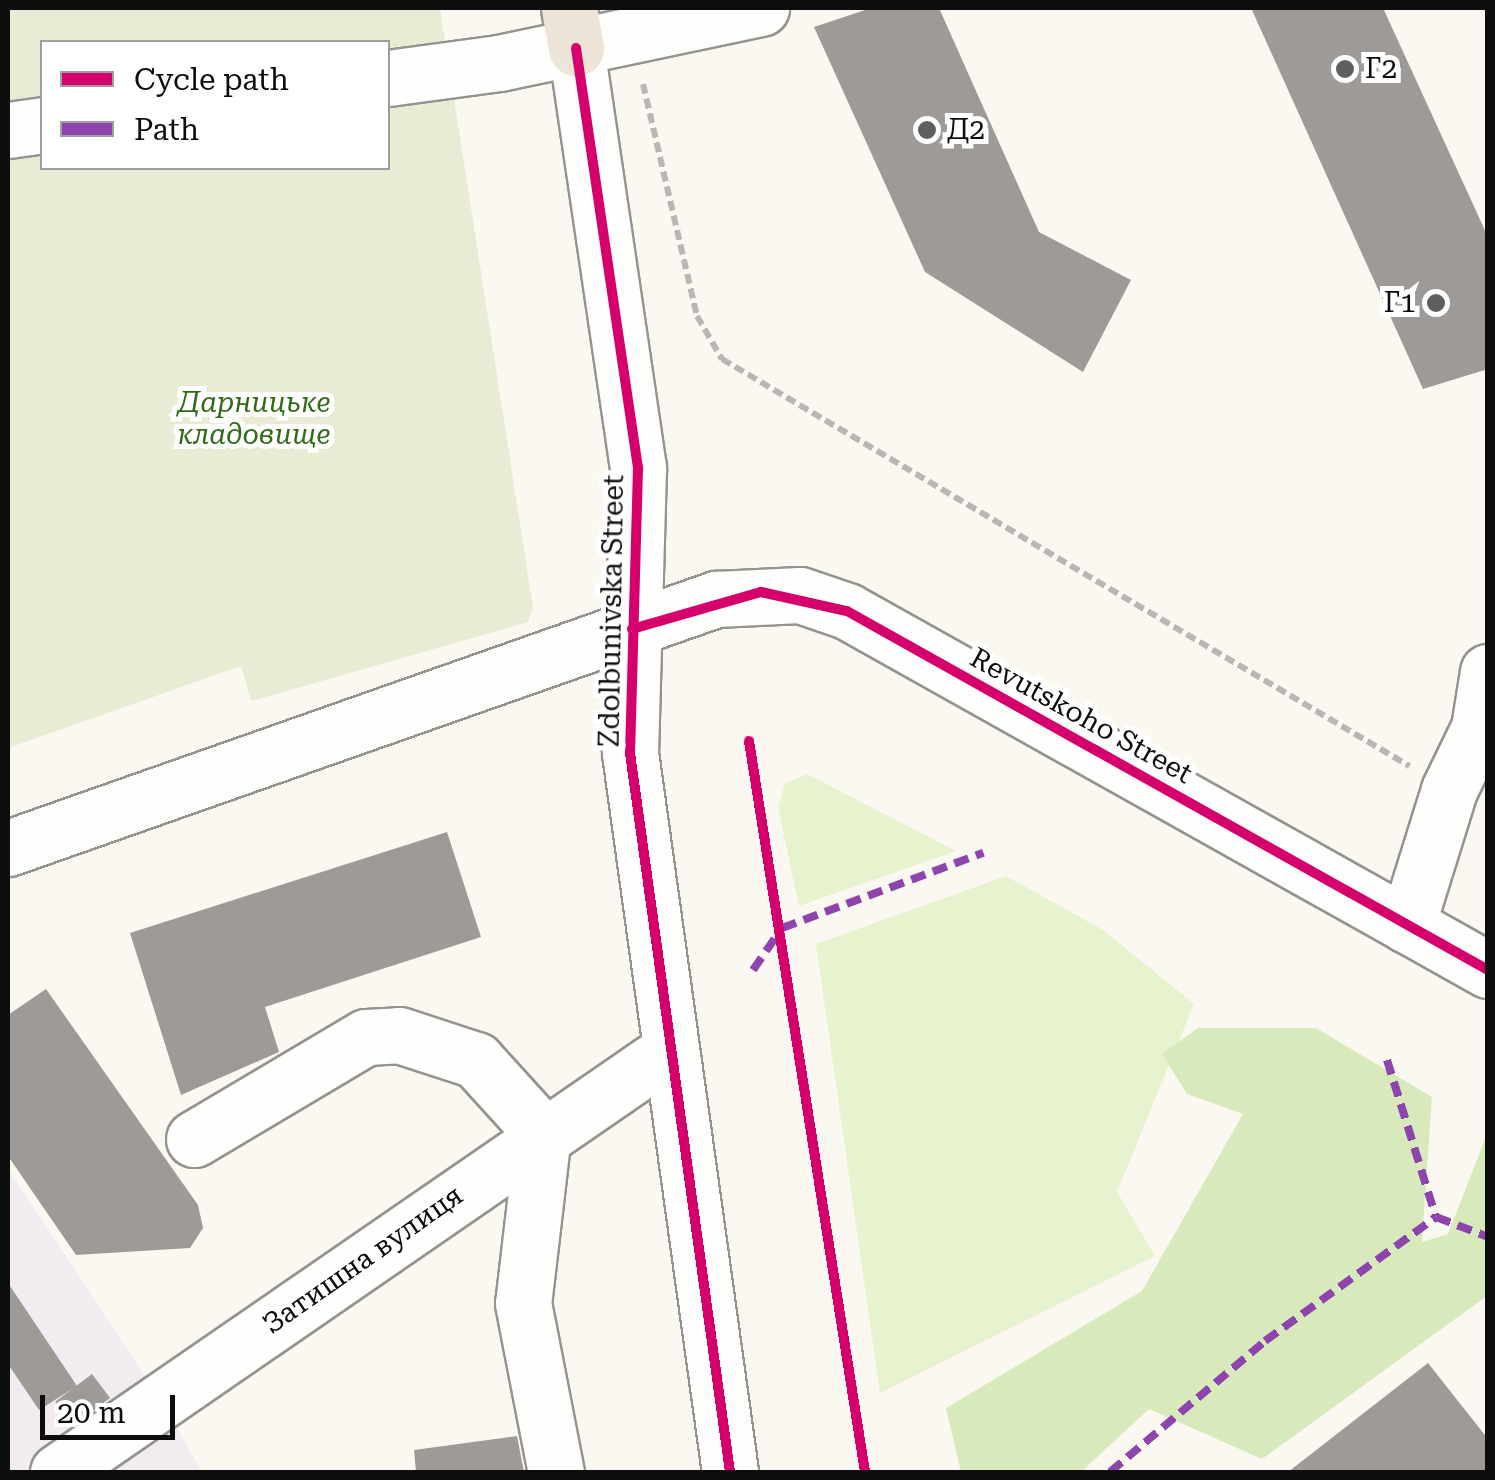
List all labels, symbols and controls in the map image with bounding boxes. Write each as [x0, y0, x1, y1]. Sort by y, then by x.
legend [40, 40, 390, 170]
place label: Г2 [1365, 52, 1397, 86]
marker: Г2 [1334, 58, 1356, 80]
text: Cycle path [134, 62, 289, 97]
text: Path [134, 112, 199, 147]
place label: Д2 [947, 113, 985, 147]
marker: Д2 [916, 119, 938, 141]
place label: Г1 [1384, 286, 1416, 320]
marker: Г1 [1425, 292, 1447, 314]
park label: Дарницьке кладовище [178, 386, 330, 452]
street label: Zdolbunivska Street [593, 474, 631, 748]
street label: Revutskoho Street [964, 641, 1198, 791]
street label: Затишна вулиця [257, 1178, 469, 1342]
scale bar [45, 1375, 180, 1437]
text: 20 m [57, 1395, 126, 1430]

